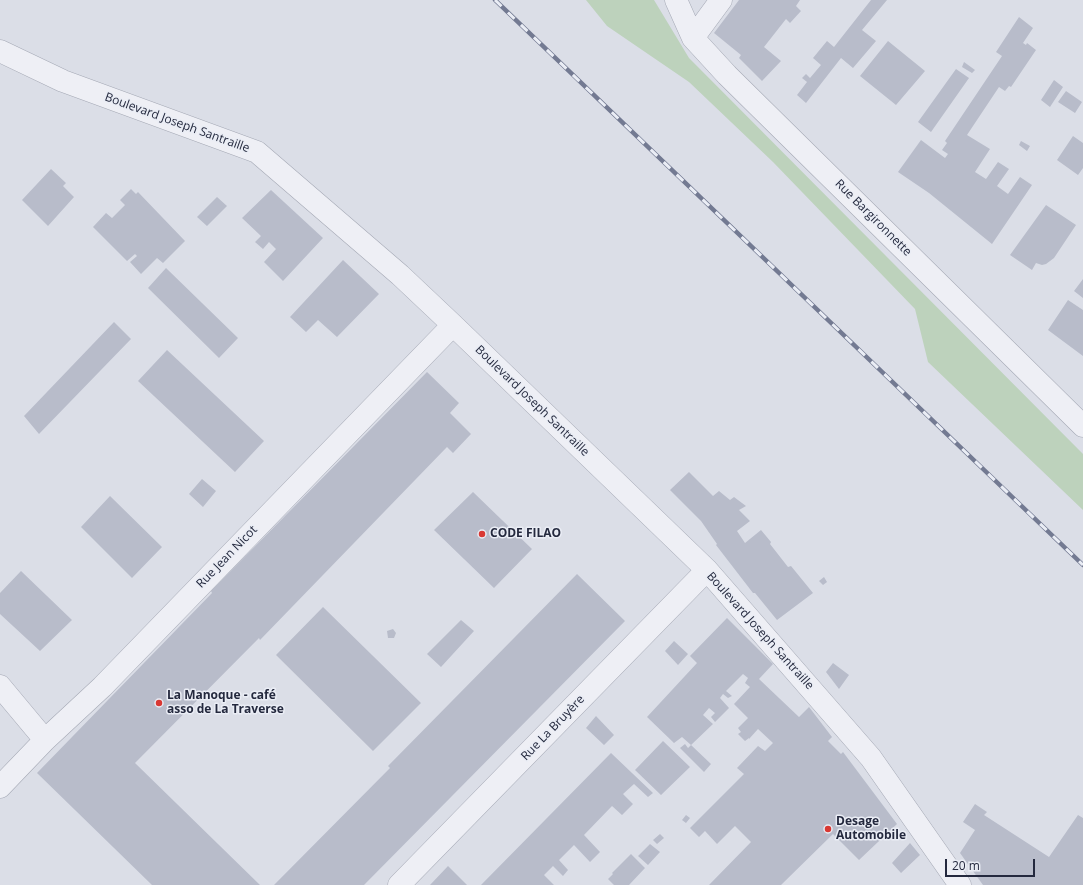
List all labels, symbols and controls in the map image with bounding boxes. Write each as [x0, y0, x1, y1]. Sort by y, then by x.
street label: Boulevard Joseph Santraille [103, 90, 251, 156]
street label: Rue Bargironnette [832, 177, 914, 259]
street label: Boulevard Joseph Santraille [472, 343, 592, 459]
street label: Rue Jean Nicot [194, 523, 260, 591]
place label: CODE FILAO [490, 527, 561, 541]
marker: CODE FILAO [477, 529, 487, 539]
street label: Boulevard Joseph Santraille [703, 569, 817, 693]
place label: La Manoque - café asso de La Traverse [167, 689, 284, 717]
street label: Rue La Bruyère [518, 692, 588, 764]
marker: La Manoque - café asso de La Traverse [154, 698, 164, 708]
place label: Desage Automobile [836, 815, 906, 843]
marker: Desage Automobile [823, 824, 833, 834]
scale bar [947, 851, 1037, 877]
text: 20 m [952, 857, 980, 874]

